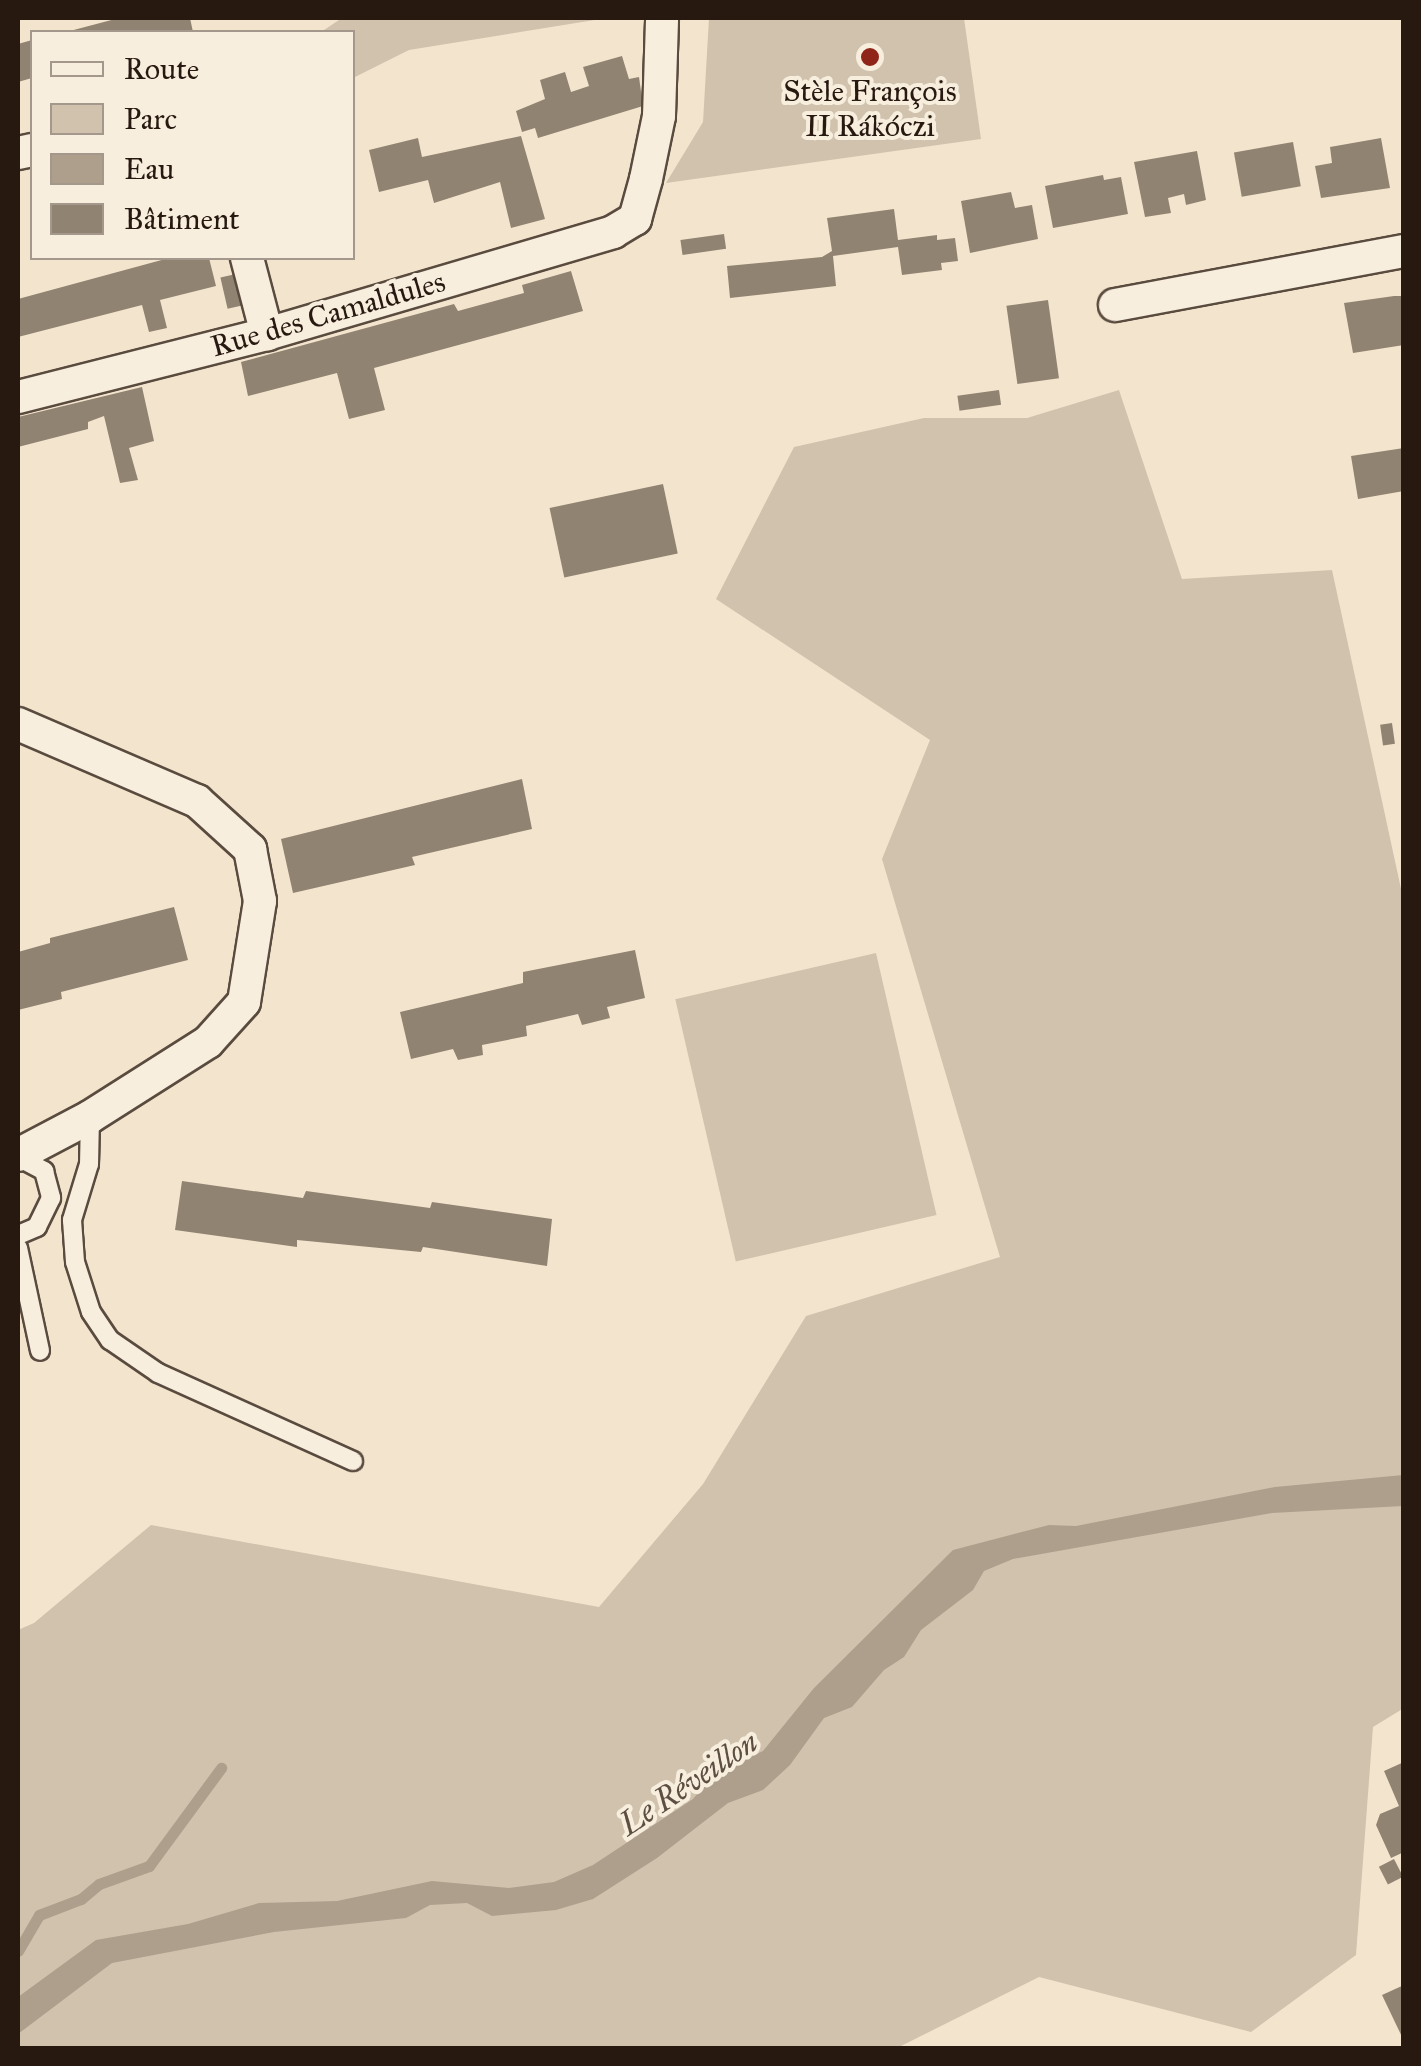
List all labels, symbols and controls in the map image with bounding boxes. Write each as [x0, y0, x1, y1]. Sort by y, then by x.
legend [30, 30, 355, 260]
marker: Stèle François II Rákóczi [859, 46, 881, 68]
text: Route [124, 51, 199, 87]
place label: Stèle François II Rákóczi [783, 73, 957, 144]
text: Parc [124, 101, 177, 137]
text: Eau [124, 151, 174, 187]
text: Bâtiment [124, 201, 240, 237]
street label: Rue des Camaldules [207, 263, 449, 365]
water label: Le Réveillon [612, 1724, 766, 1844]

